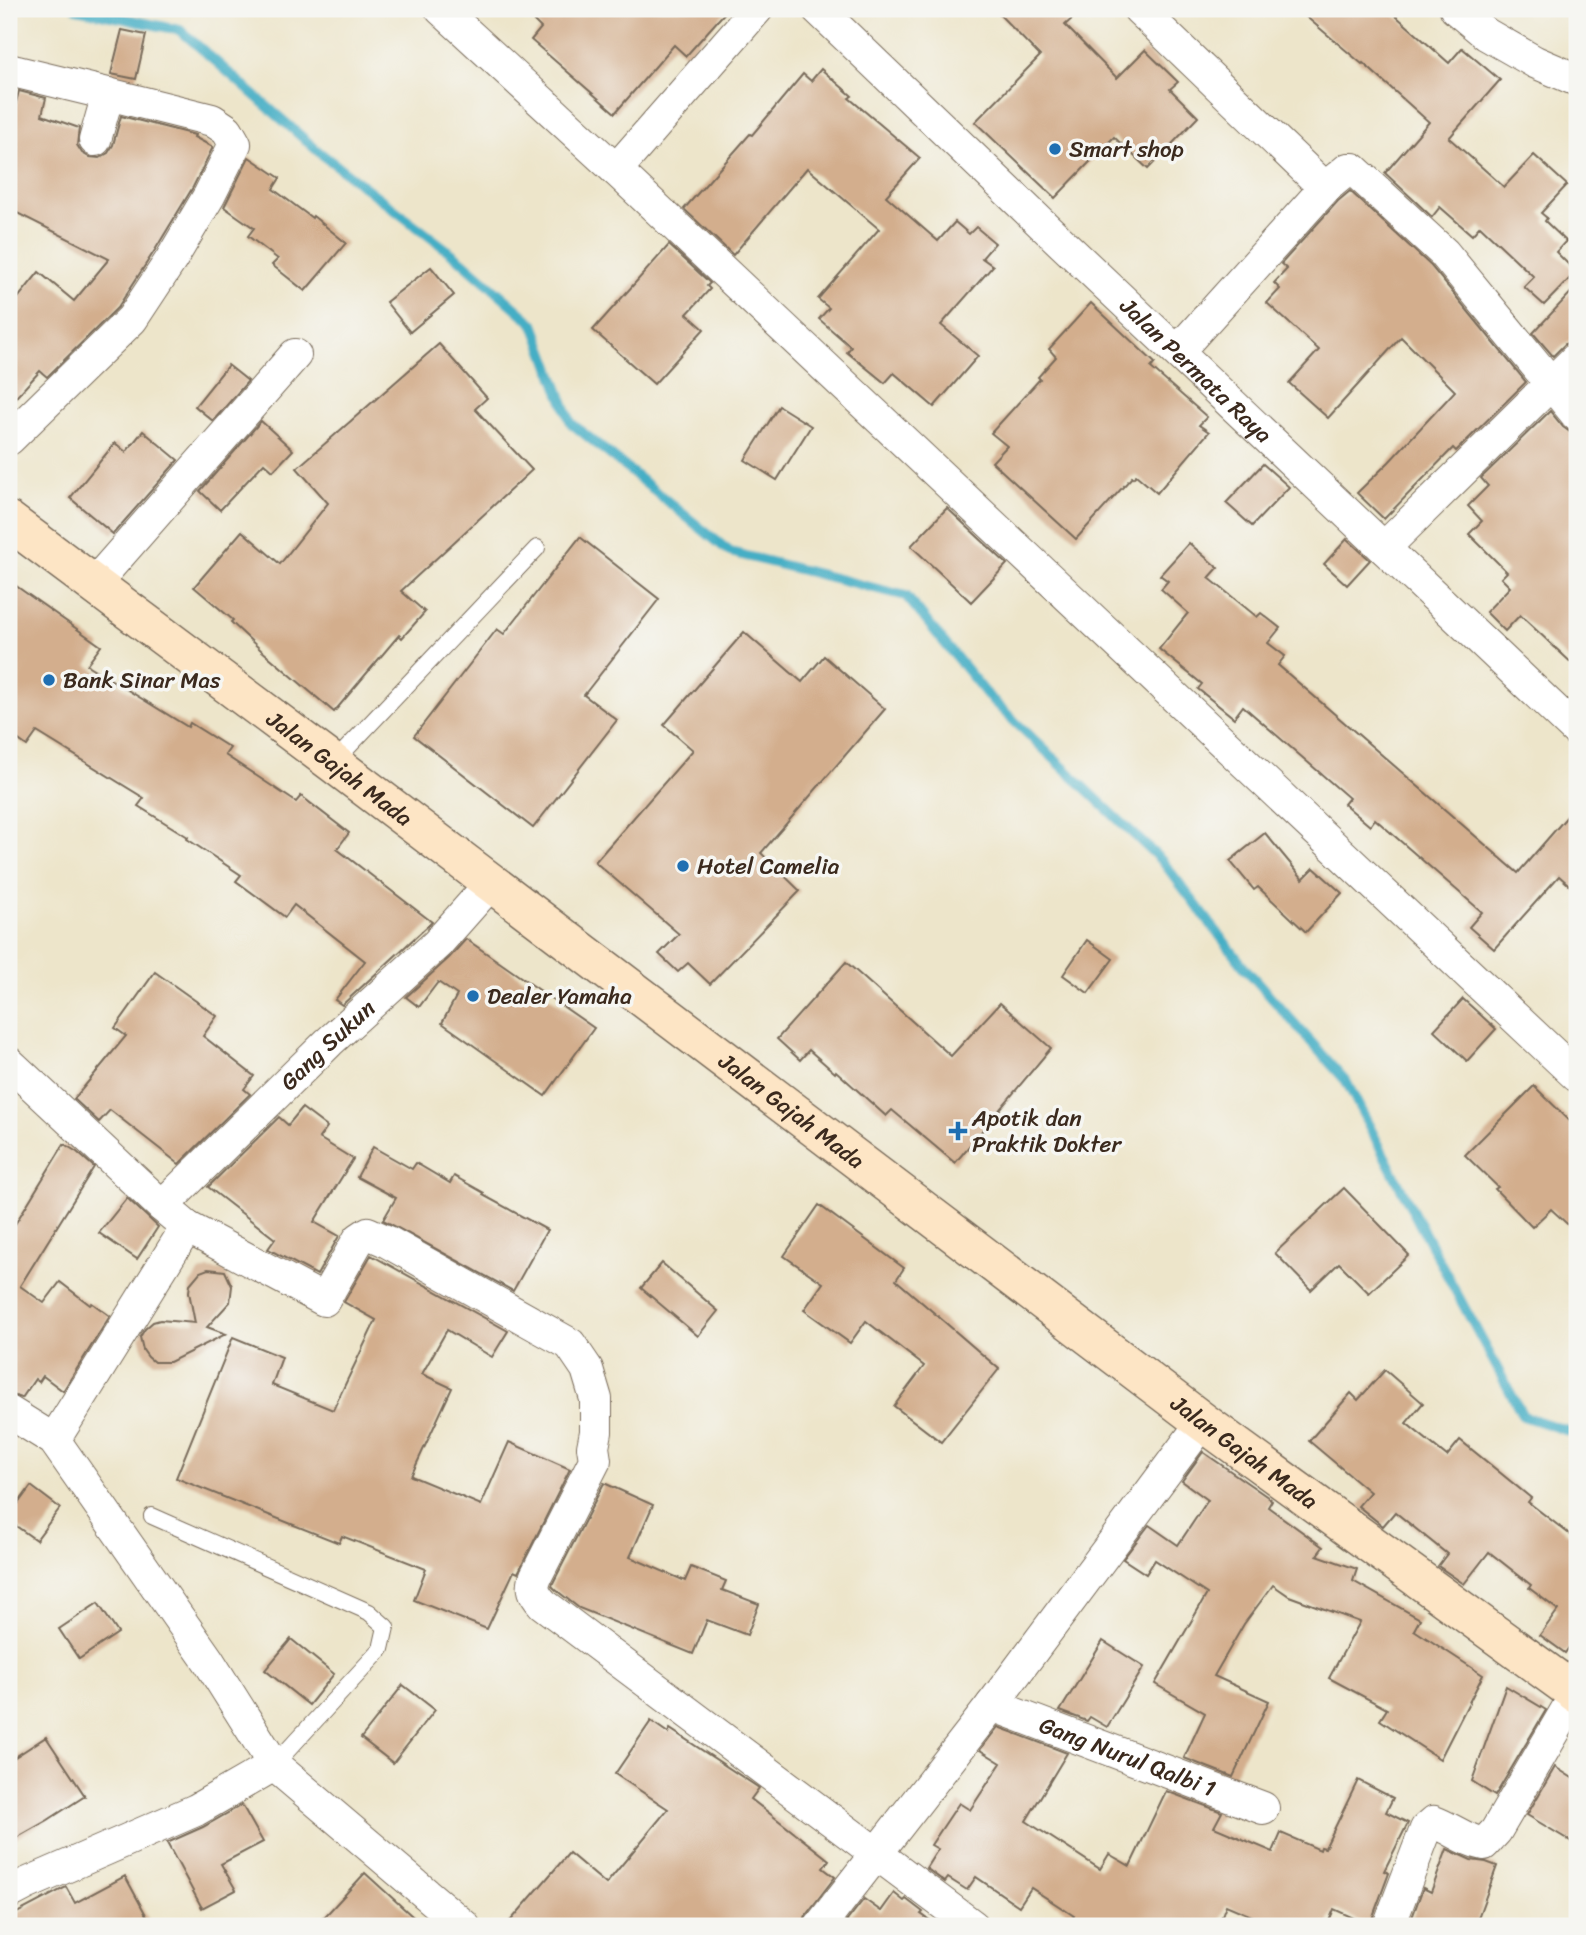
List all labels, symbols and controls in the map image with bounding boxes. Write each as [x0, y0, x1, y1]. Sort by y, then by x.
place label: Smart shop [1069, 129, 1184, 170]
marker: Smart shop [1047, 141, 1063, 157]
street label: Jalan Permata Raya [1109, 286, 1282, 453]
place label: Bank Sinar Mas [63, 660, 221, 701]
marker: Bank Sinar Mas [41, 672, 57, 688]
street label: Jalan Gajah Mada [257, 699, 422, 838]
place label: Hotel Camelia [697, 846, 840, 887]
marker: Hotel Camelia [675, 858, 691, 874]
place label: Dealer Yamaha [487, 976, 632, 1017]
marker: Dealer Yamaha [465, 988, 481, 1004]
street label: Gang Sukun [270, 989, 385, 1101]
street label: Jalan Gajah Mada [709, 1041, 874, 1180]
place label: Apotik dan Praktik Dokter [971, 1098, 1122, 1165]
marker: Apotik dan Praktik Dokter [950, 1123, 966, 1139]
street label: Jalan Gajah Mada [1161, 1383, 1328, 1520]
street label: Gang Nurul Qalbi 1 [1033, 1704, 1222, 1809]

